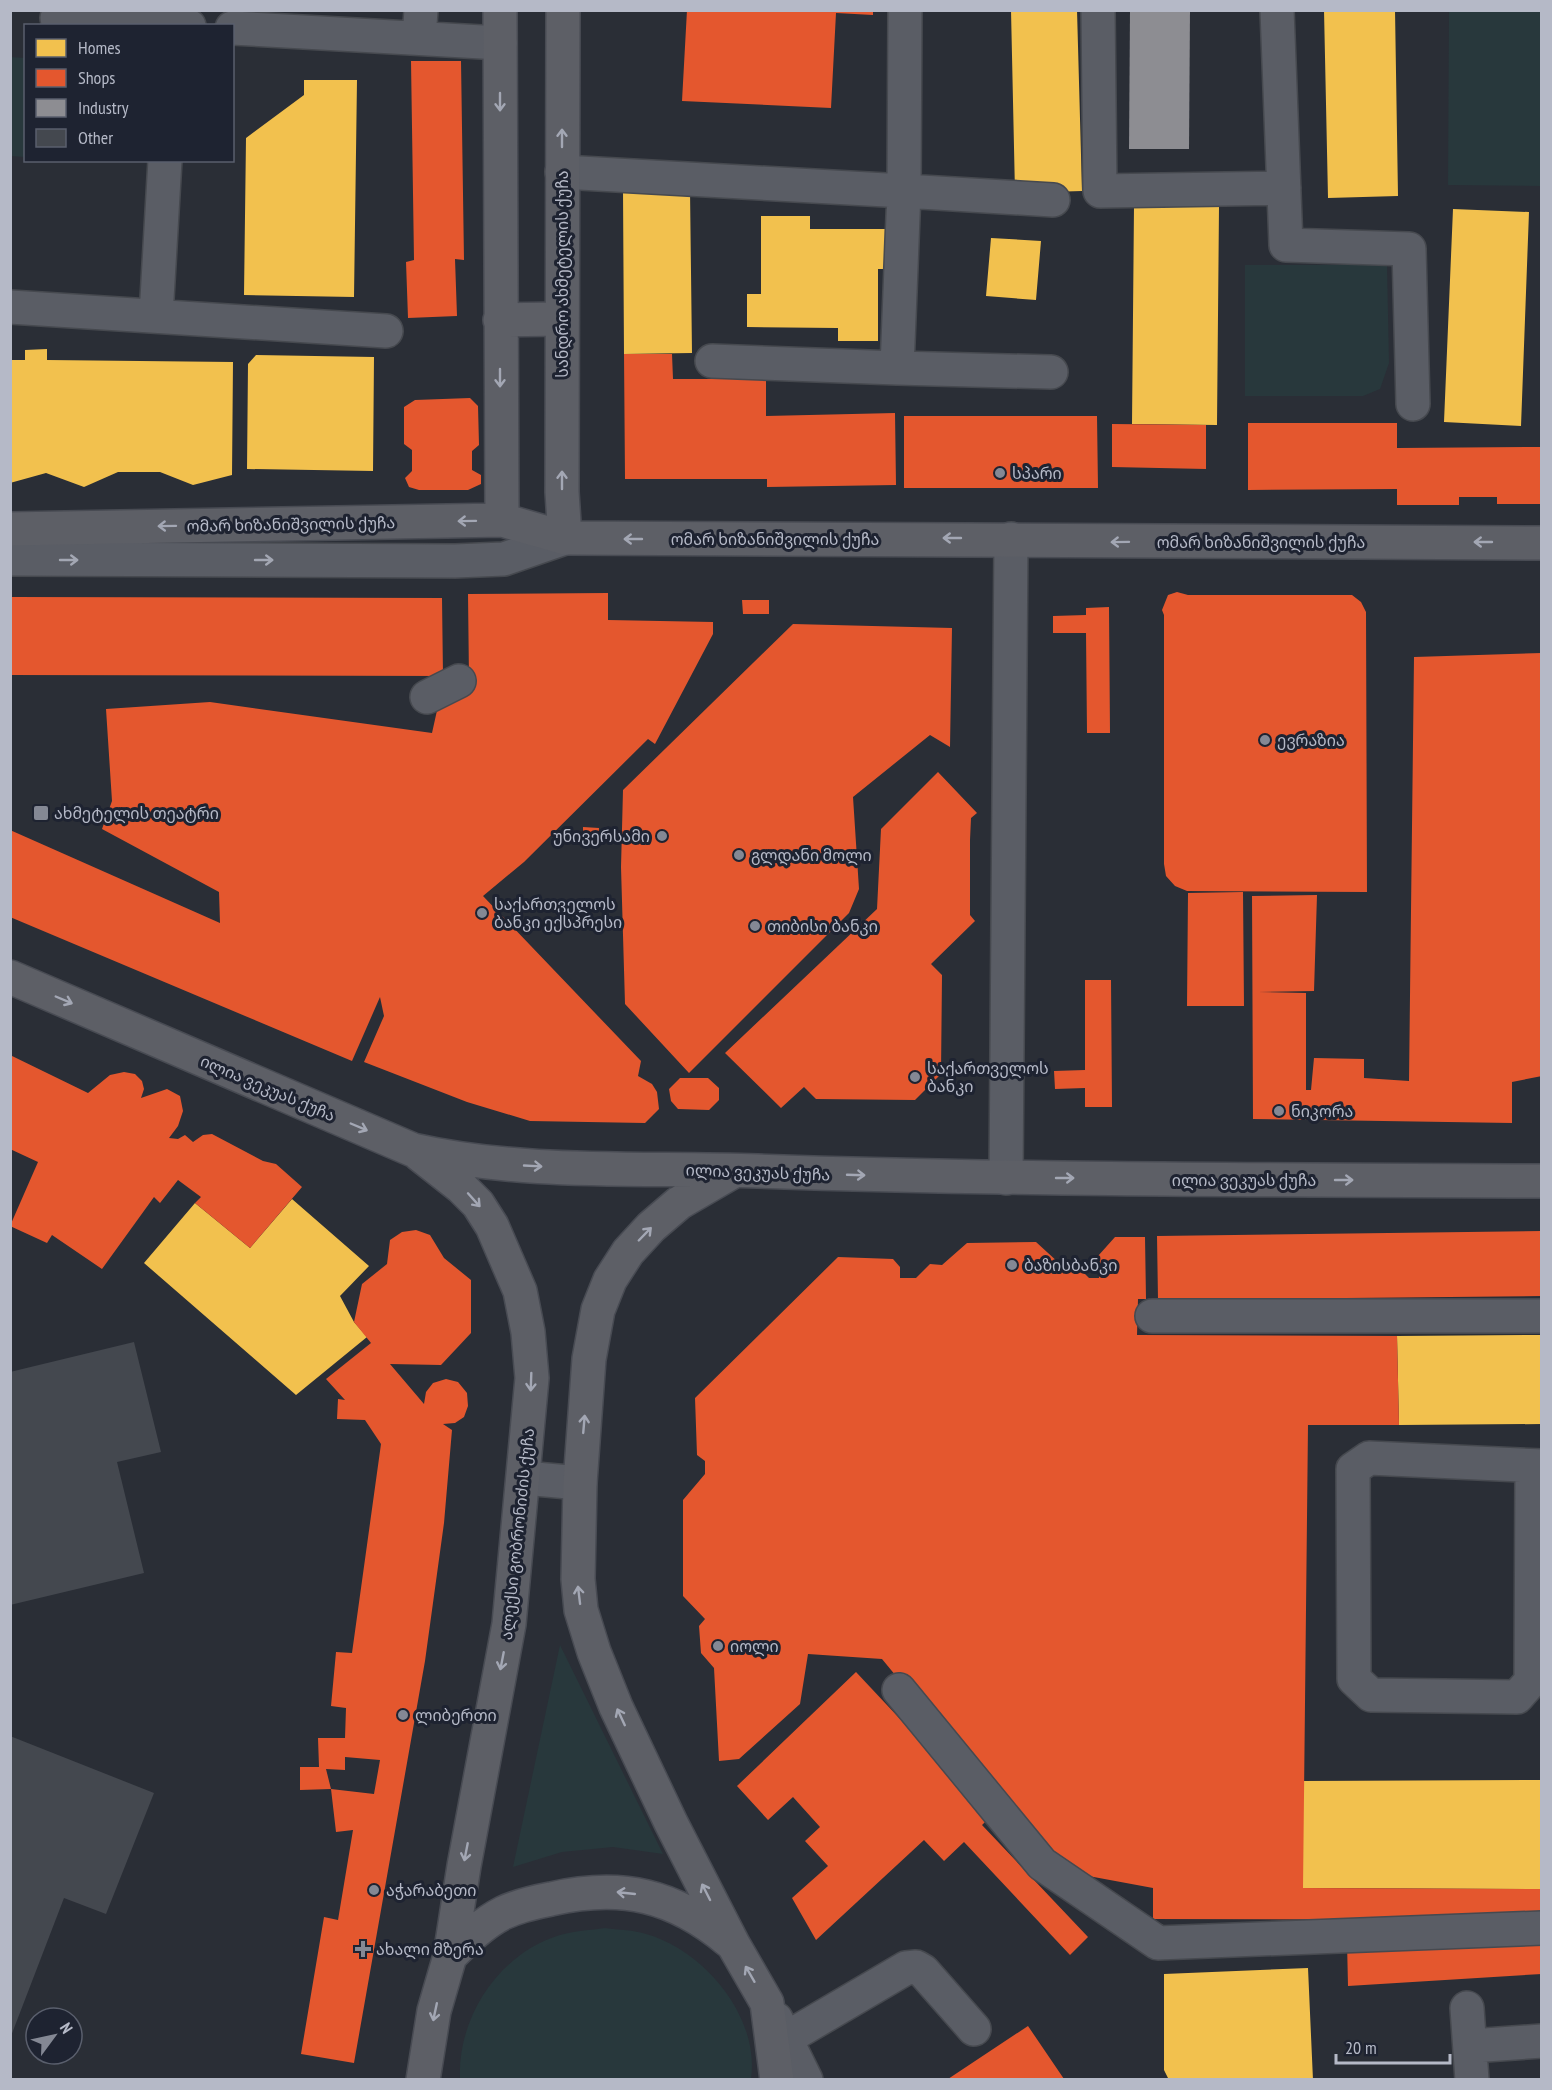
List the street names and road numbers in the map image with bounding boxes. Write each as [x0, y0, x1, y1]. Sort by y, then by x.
street label: სანდრო ახმეტელის ქუჩა [552, 170, 573, 378]
street label: ომარ ხიზანიშვილის ქუჩა [187, 512, 395, 537]
street label: ომარ ხიზანიშვილის ქუჩა [671, 529, 879, 550]
street label: ომარ ხიზანიშვილის ქუჩა [1157, 532, 1365, 553]
street label: ილია ვეკუას ქუჩა [197, 1051, 338, 1126]
street label: ილია ვეკუას ქუჩა [685, 1159, 831, 1186]
street label: ილია ვეკუას ქუჩა [1172, 1170, 1316, 1191]
street label: ალექსი გობრონიძის ქუჩა [496, 1427, 539, 1641]

